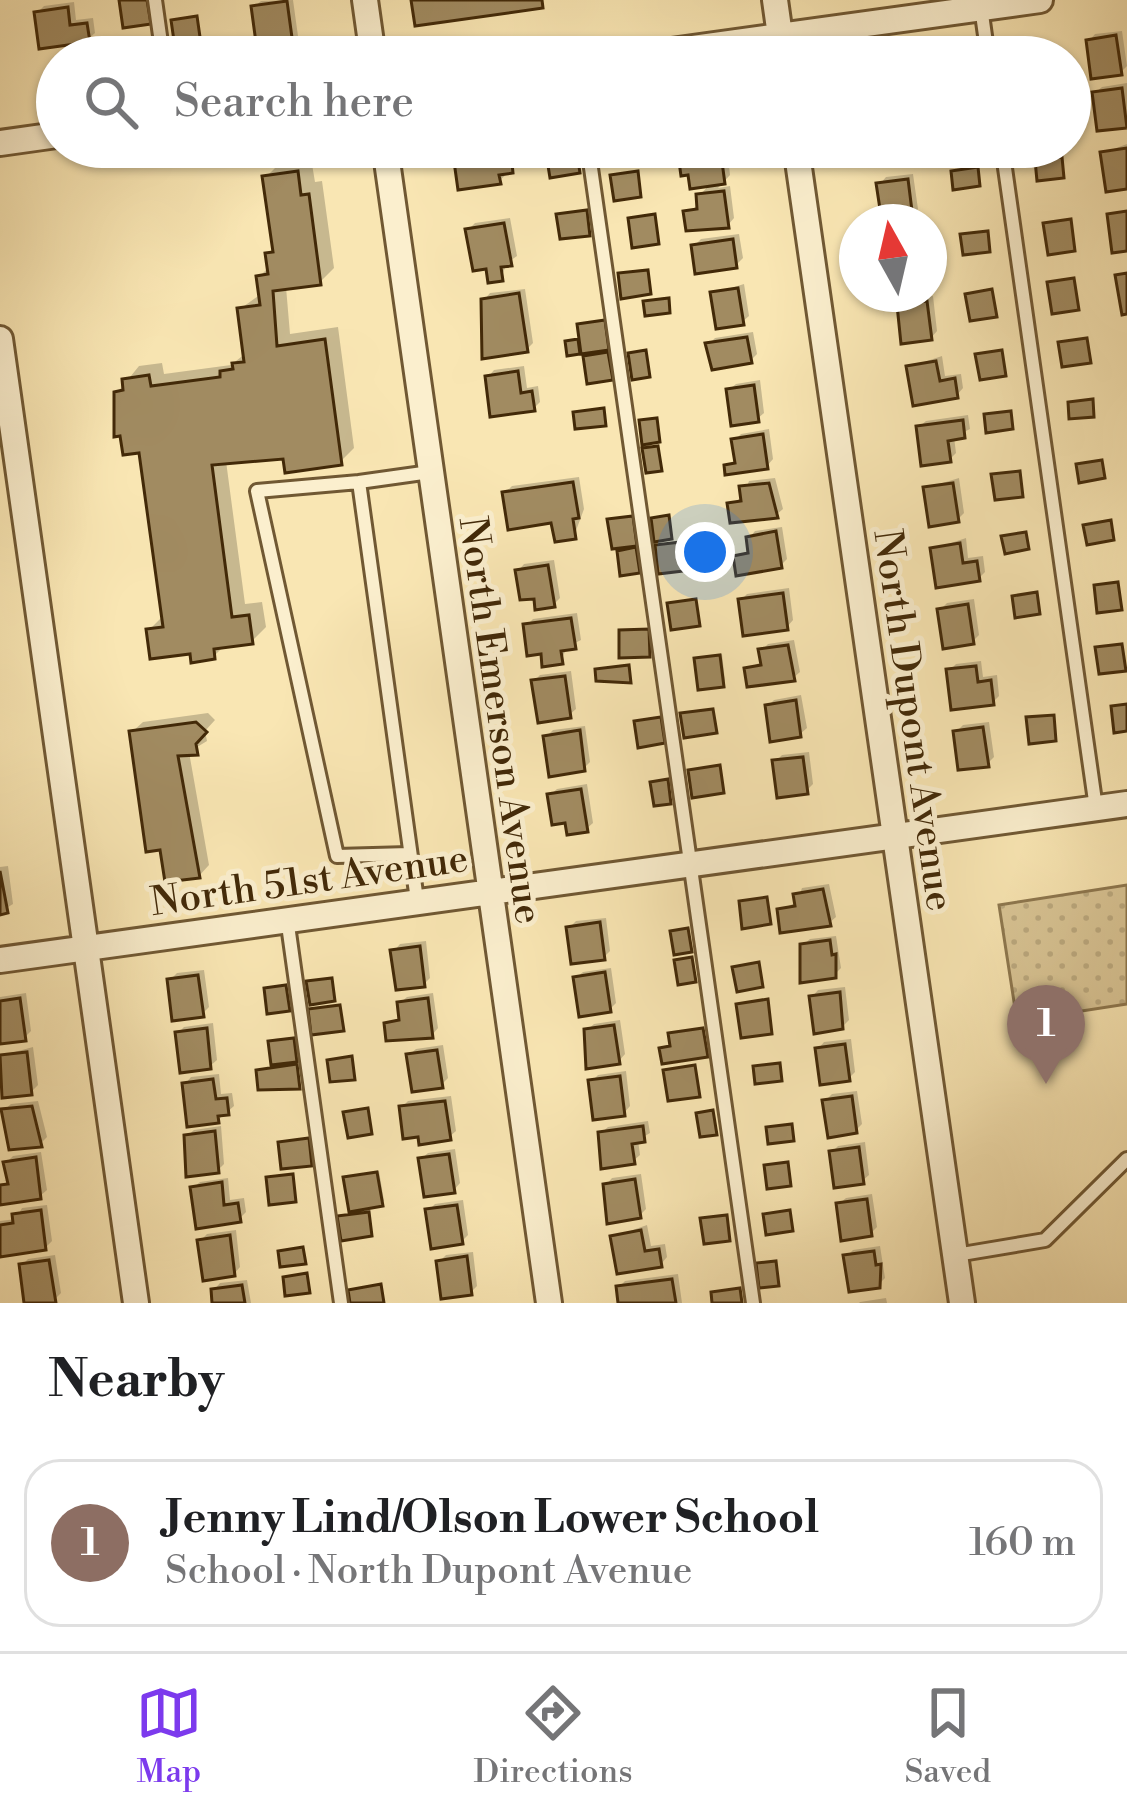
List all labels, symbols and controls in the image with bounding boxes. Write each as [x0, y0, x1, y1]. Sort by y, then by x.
search box [36, 36, 1091, 168]
icon: search [78, 69, 144, 135]
text: Search here [174, 74, 414, 131]
north arrow [839, 204, 947, 312]
street label: North Emerson Avenue [447, 514, 552, 927]
your location [675, 522, 735, 582]
street label: North Dupont Avenue [862, 527, 964, 914]
street label: North 51st Avenue [147, 835, 471, 928]
pin: 1 [1007, 985, 1085, 1084]
text: Nearby [48, 1349, 224, 1413]
text: Jenny Lind/Olson Lower School [165, 1490, 819, 1547]
text: 1 [81, 1519, 99, 1568]
text: 160 m [969, 1519, 1076, 1568]
text: School · North Dupont Avenue [165, 1547, 693, 1596]
tab: Map [136, 1680, 202, 1793]
tab: Directions [474, 1680, 633, 1793]
tab: Saved [904, 1680, 991, 1793]

